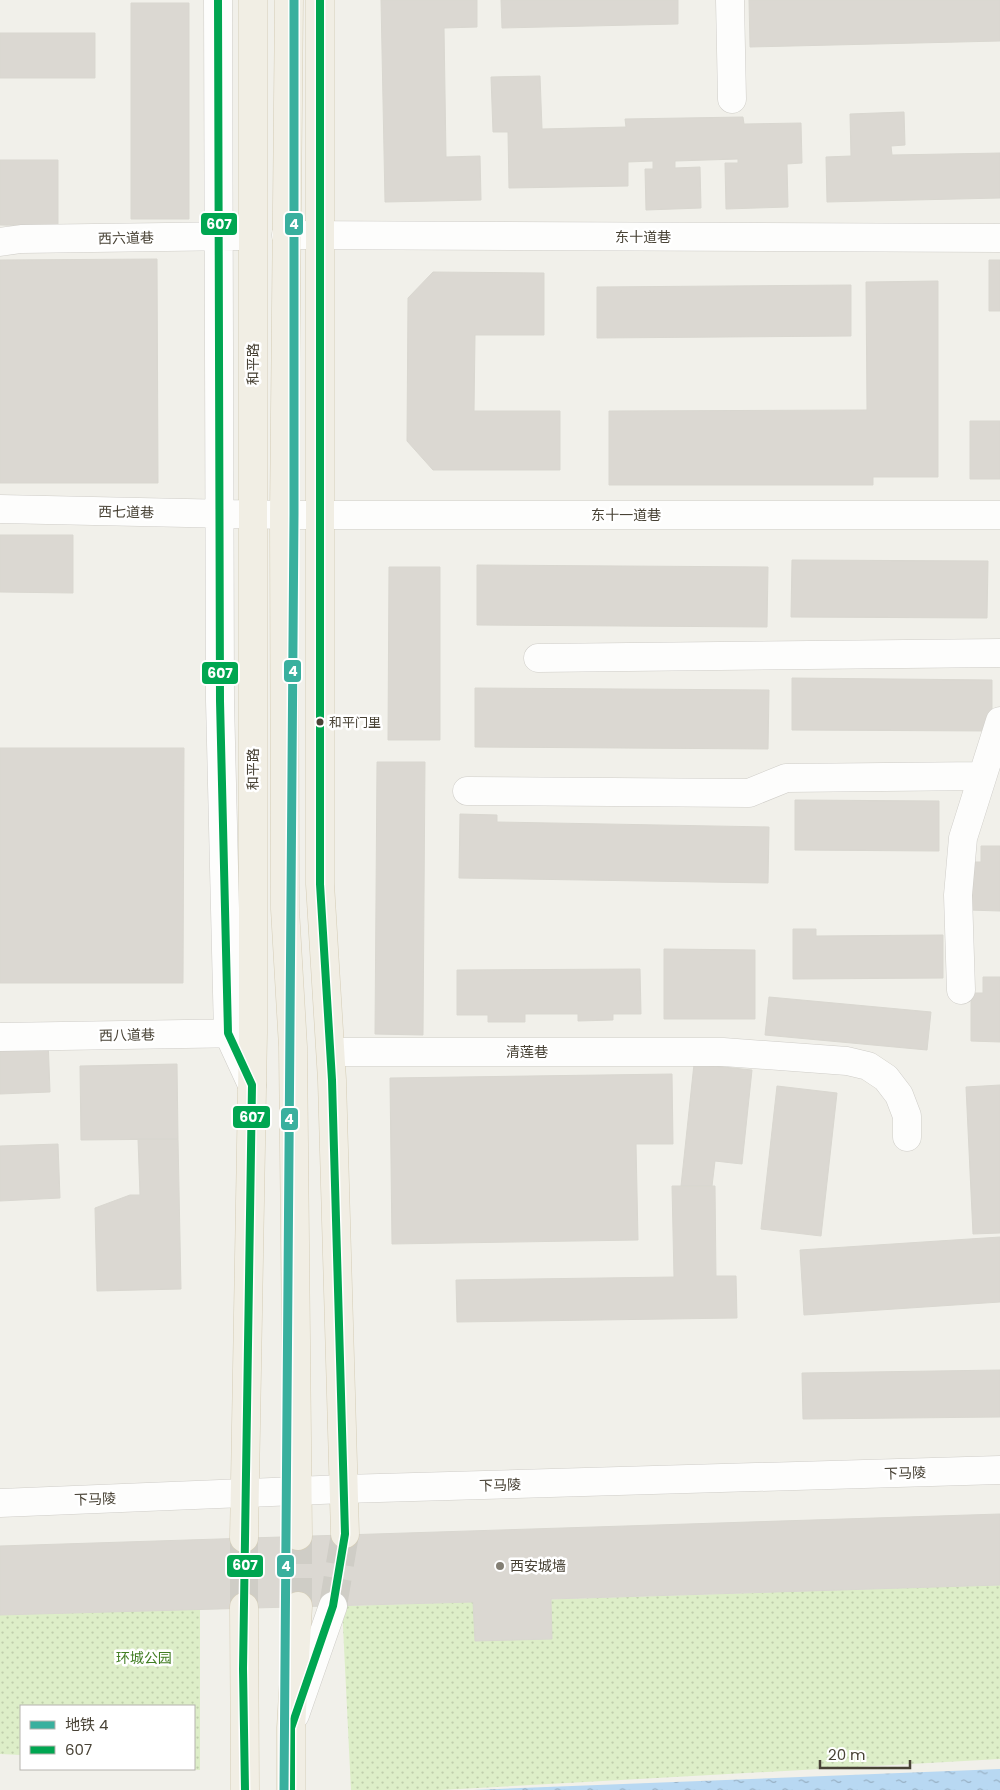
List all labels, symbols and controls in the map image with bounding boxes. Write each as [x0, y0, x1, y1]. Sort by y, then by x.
line badge: 607 [200, 212, 238, 236]
line badge: 4 [284, 212, 304, 236]
text: 607 [206, 214, 232, 234]
text: 4 [289, 214, 299, 234]
street label: 东十道巷 [615, 227, 671, 247]
street label: 西六道巷 [98, 228, 154, 248]
street label: 和平路 [243, 343, 263, 385]
street label: 西七道巷 [98, 502, 154, 522]
street label: 东十一道巷 [591, 505, 661, 525]
line badge: 4 [283, 659, 302, 683]
line badge: 607 [201, 661, 239, 685]
text: 4 [288, 661, 298, 681]
text: 607 [207, 663, 233, 683]
place label: 和平门里 [329, 713, 381, 732]
marker: 和平门里 [315, 717, 325, 727]
street label: 和平路 [243, 748, 263, 790]
street label: 西八道巷 [99, 1025, 155, 1045]
street label: 清莲巷 [506, 1042, 548, 1062]
line badge: 607 [232, 1105, 271, 1129]
text: 607 [239, 1107, 265, 1127]
line badge: 4 [280, 1107, 299, 1131]
text: 4 [284, 1109, 294, 1129]
street label: 下马陵 [884, 1462, 926, 1484]
street label: 下马陵 [479, 1474, 521, 1496]
street label: 下马陵 [74, 1488, 116, 1510]
line badge: 607 [226, 1554, 264, 1578]
line badge: 4 [276, 1554, 295, 1578]
text: 607 [232, 1555, 258, 1575]
text: 4 [281, 1556, 291, 1576]
place label: 西安城墙 [510, 1556, 566, 1576]
marker: 西安城墙 [494, 1560, 506, 1572]
park label: 环城公园 [116, 1648, 172, 1668]
legend [20, 1705, 195, 1770]
text: 地铁 4 [65, 1714, 108, 1735]
scale bar [820, 1738, 910, 1770]
text: 607 [65, 1739, 92, 1760]
text: 20 m [828, 1744, 866, 1765]

